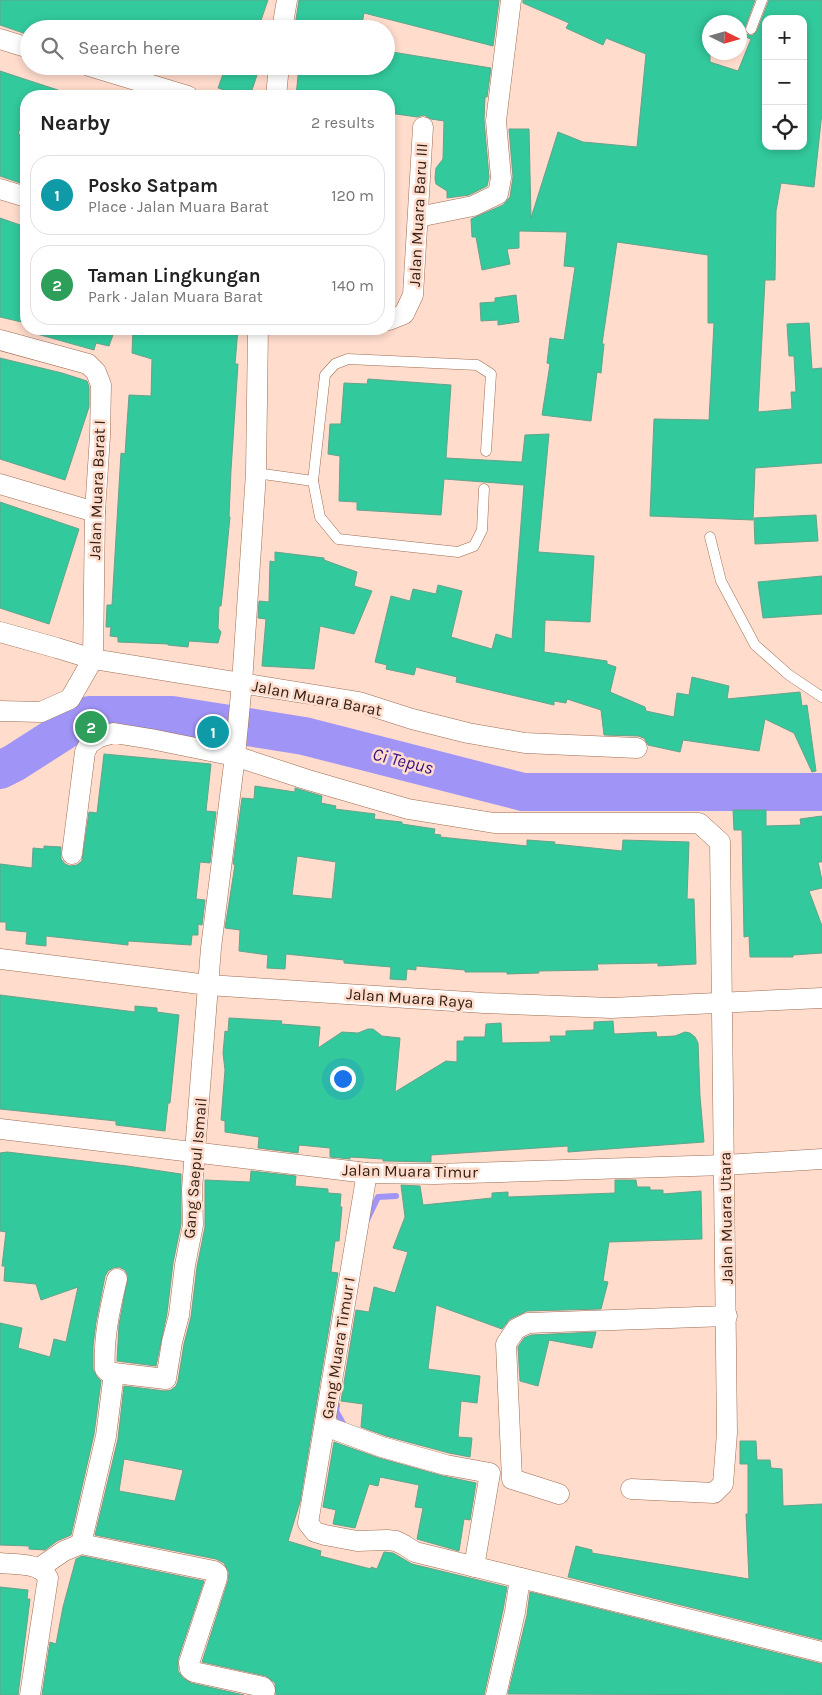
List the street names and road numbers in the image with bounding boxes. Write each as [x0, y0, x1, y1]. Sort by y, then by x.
street label: Jalan Muara Baru III [405, 143, 431, 287]
street label: Jalan Muara Barat I [85, 420, 109, 560]
street label: Jalan Muara Barat [250, 676, 384, 720]
street label: Jalan Muara Raya [346, 984, 474, 1012]
street label: Gang Saepul Ismail [179, 1097, 211, 1239]
street label: Jalan Muara Utara [715, 1152, 737, 1284]
street label: Jalan Muara Timur [342, 1160, 478, 1182]
street label: Gang Muara Timur I [317, 1276, 359, 1420]

